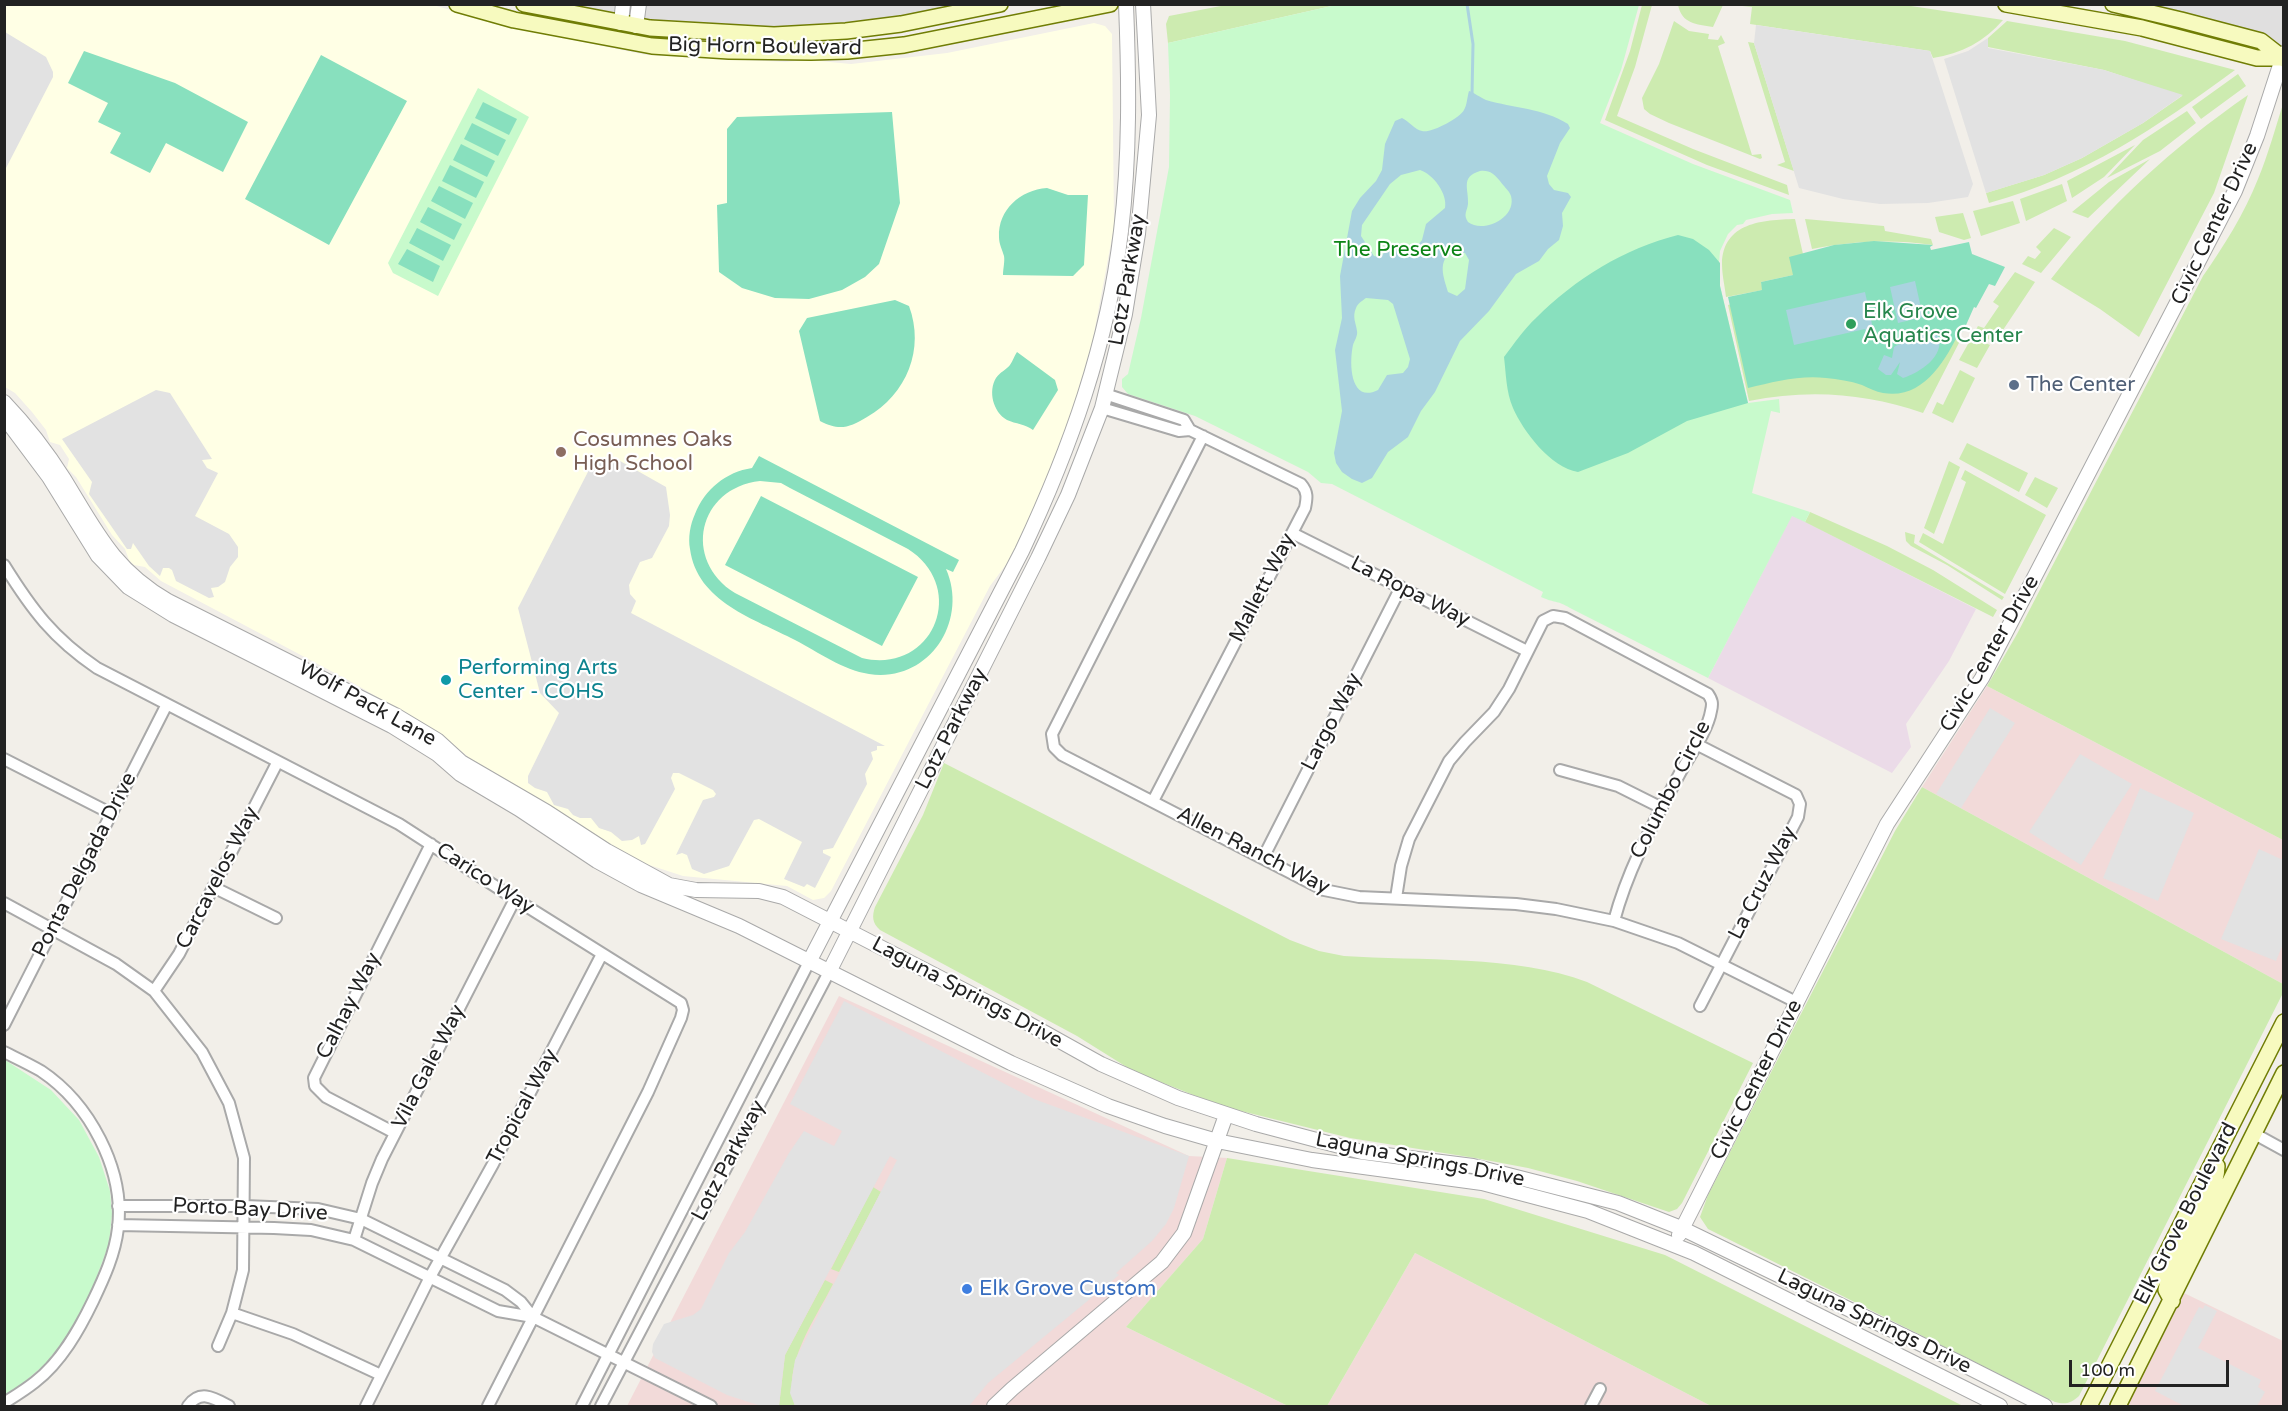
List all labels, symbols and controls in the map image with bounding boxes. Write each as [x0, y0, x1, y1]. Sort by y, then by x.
street label: Big Horn Boulevard [668, 33, 862, 61]
street label: Civic Center Drive [2166, 139, 2264, 309]
street label: Lotz Parkway [1104, 212, 1152, 348]
park label: The Preserve [1333, 237, 1463, 263]
place label: Elk Grove Aquatics Center [1863, 299, 2022, 349]
marker: Elk Grove Aquatics Center [1844, 317, 1858, 331]
place label: The Center [2026, 372, 2135, 398]
marker: The Center [2007, 378, 2021, 392]
place label: Cosumnes Oaks High School [573, 427, 732, 477]
marker: Cosumnes Oaks High School [554, 445, 568, 459]
street label: Mallett Way [1225, 529, 1301, 647]
street label: La Ropa Way [1346, 551, 1474, 633]
street label: Civic Center Drive [1935, 571, 2045, 737]
place label: Performing Arts Center - COHS [458, 655, 618, 705]
street label: Wolf Pack Lane [294, 656, 440, 752]
street label: Lotz Parkway [911, 664, 993, 794]
street label: Largo Way [1297, 669, 1367, 775]
marker: Performing Arts Center - COHS [439, 673, 453, 687]
street label: Columbo Circle [1625, 717, 1717, 863]
street label: Ponta Delgada Drive [27, 768, 143, 962]
street label: Allen Ranch Way [1172, 802, 1334, 900]
street label: Carcavelos Way [171, 803, 265, 953]
street label: La Cruz Way [1724, 822, 1802, 944]
street label: Carico Way [431, 838, 539, 920]
street label: Laguna Springs Drive [867, 932, 1067, 1054]
street label: Calhay Way [311, 949, 387, 1063]
street label: Civic Center Drive [1706, 996, 1808, 1164]
street label: Vila Gale Way [387, 1001, 471, 1133]
street label: Tropical Way [482, 1045, 564, 1169]
street label: Lotz Parkway [687, 1096, 771, 1226]
street label: Elk Grove Boulevard [2129, 1119, 2243, 1309]
street label: Laguna Springs Drive [1313, 1127, 1527, 1193]
street label: Porto Bay Drive [172, 1193, 328, 1227]
street label: Laguna Springs Drive [1773, 1264, 1975, 1380]
place label: Elk Grove Custom [979, 1276, 1156, 1302]
marker: Elk Grove Custom [960, 1282, 974, 1296]
scale bar [2072, 1348, 2232, 1386]
text: 100 m [2080, 1359, 2135, 1381]

